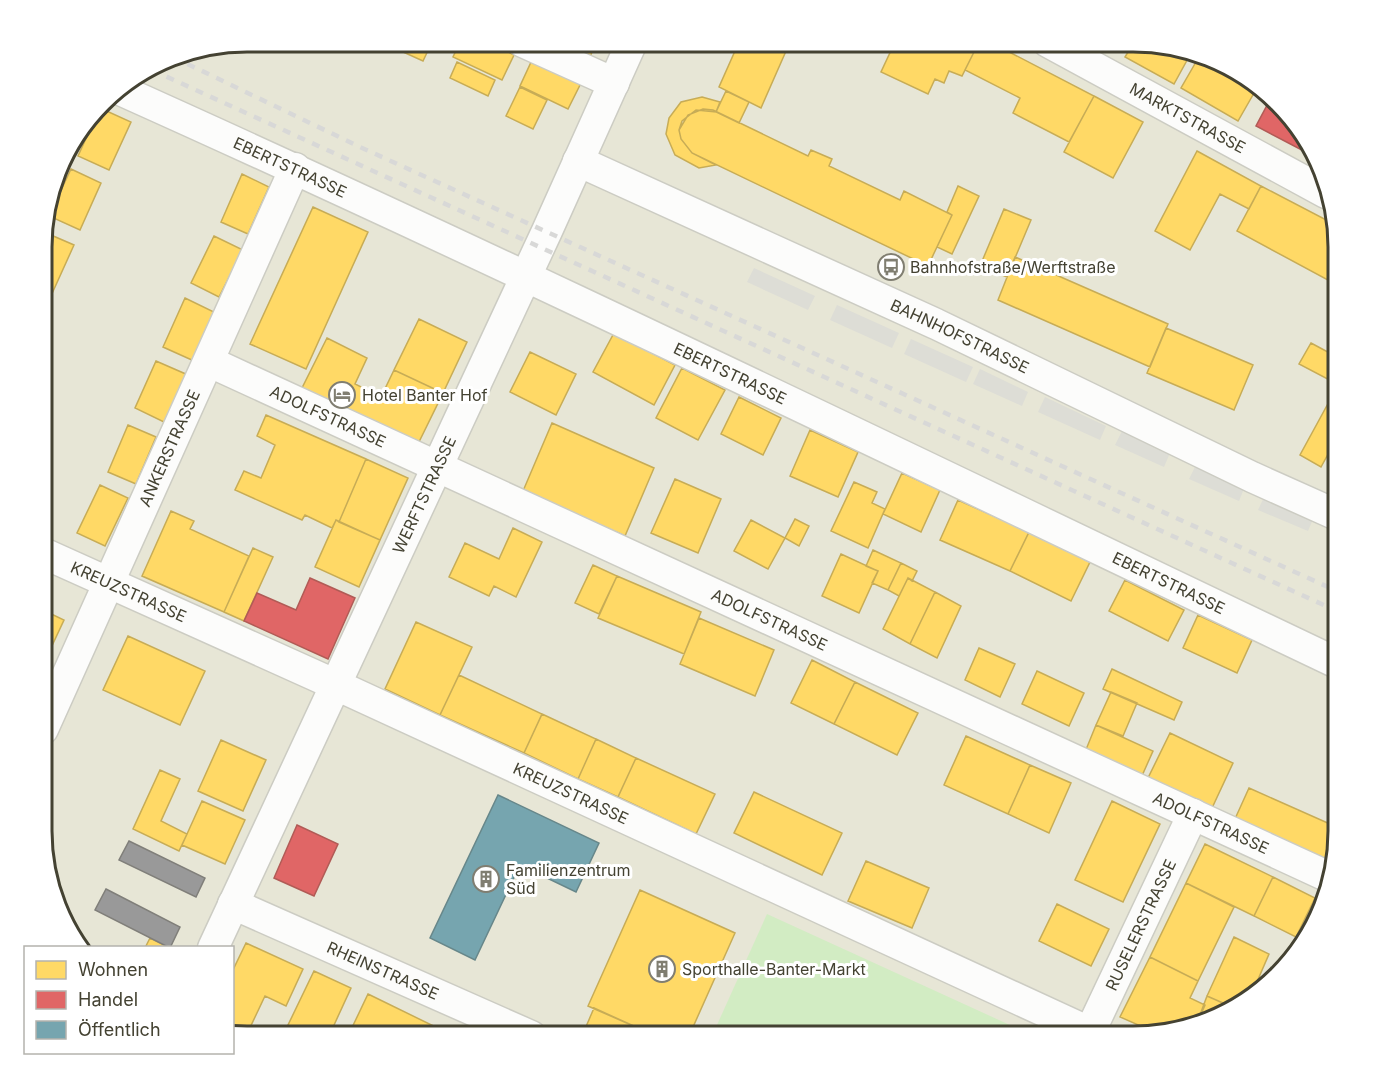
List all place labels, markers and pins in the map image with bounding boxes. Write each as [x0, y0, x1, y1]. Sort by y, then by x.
bus stop icon: Bahnhofstraße/Werftstraße [876, 252, 906, 282]
place label: Bahnhofstraße/Werftstraße [910, 257, 1116, 277]
hotel icon: Hotel Banter Hof [327, 380, 357, 410]
place label: Hotel Banter Hof [362, 385, 488, 405]
place label: Familienzentrum Süd [506, 860, 631, 898]
building icon: Familienzentrum Süd [471, 864, 501, 894]
building icon: Sporthalle-Banter-Markt [647, 954, 677, 984]
place label: Sporthalle-Banter-Markt [682, 959, 866, 979]

